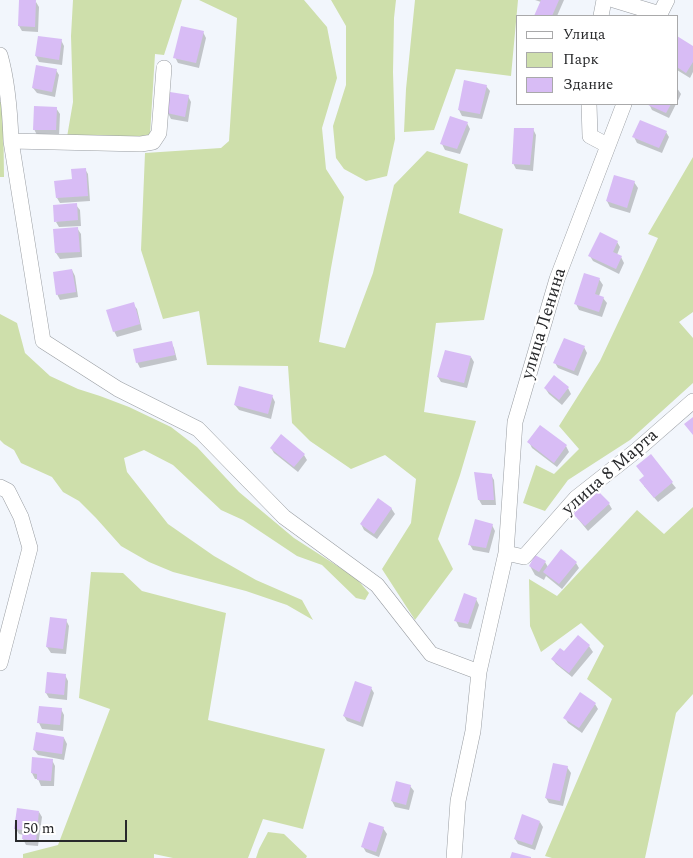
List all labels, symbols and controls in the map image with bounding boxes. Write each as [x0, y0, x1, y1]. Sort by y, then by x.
legend [516, 15, 678, 105]
text: Улица [563, 23, 605, 46]
text: Парк [563, 48, 599, 71]
text: Здание [563, 73, 613, 96]
street label: улица Ленина [518, 266, 572, 382]
street label: улица 8 Марта [558, 425, 664, 521]
scale bar [18, 810, 130, 842]
text: 50 m [23, 817, 55, 840]

